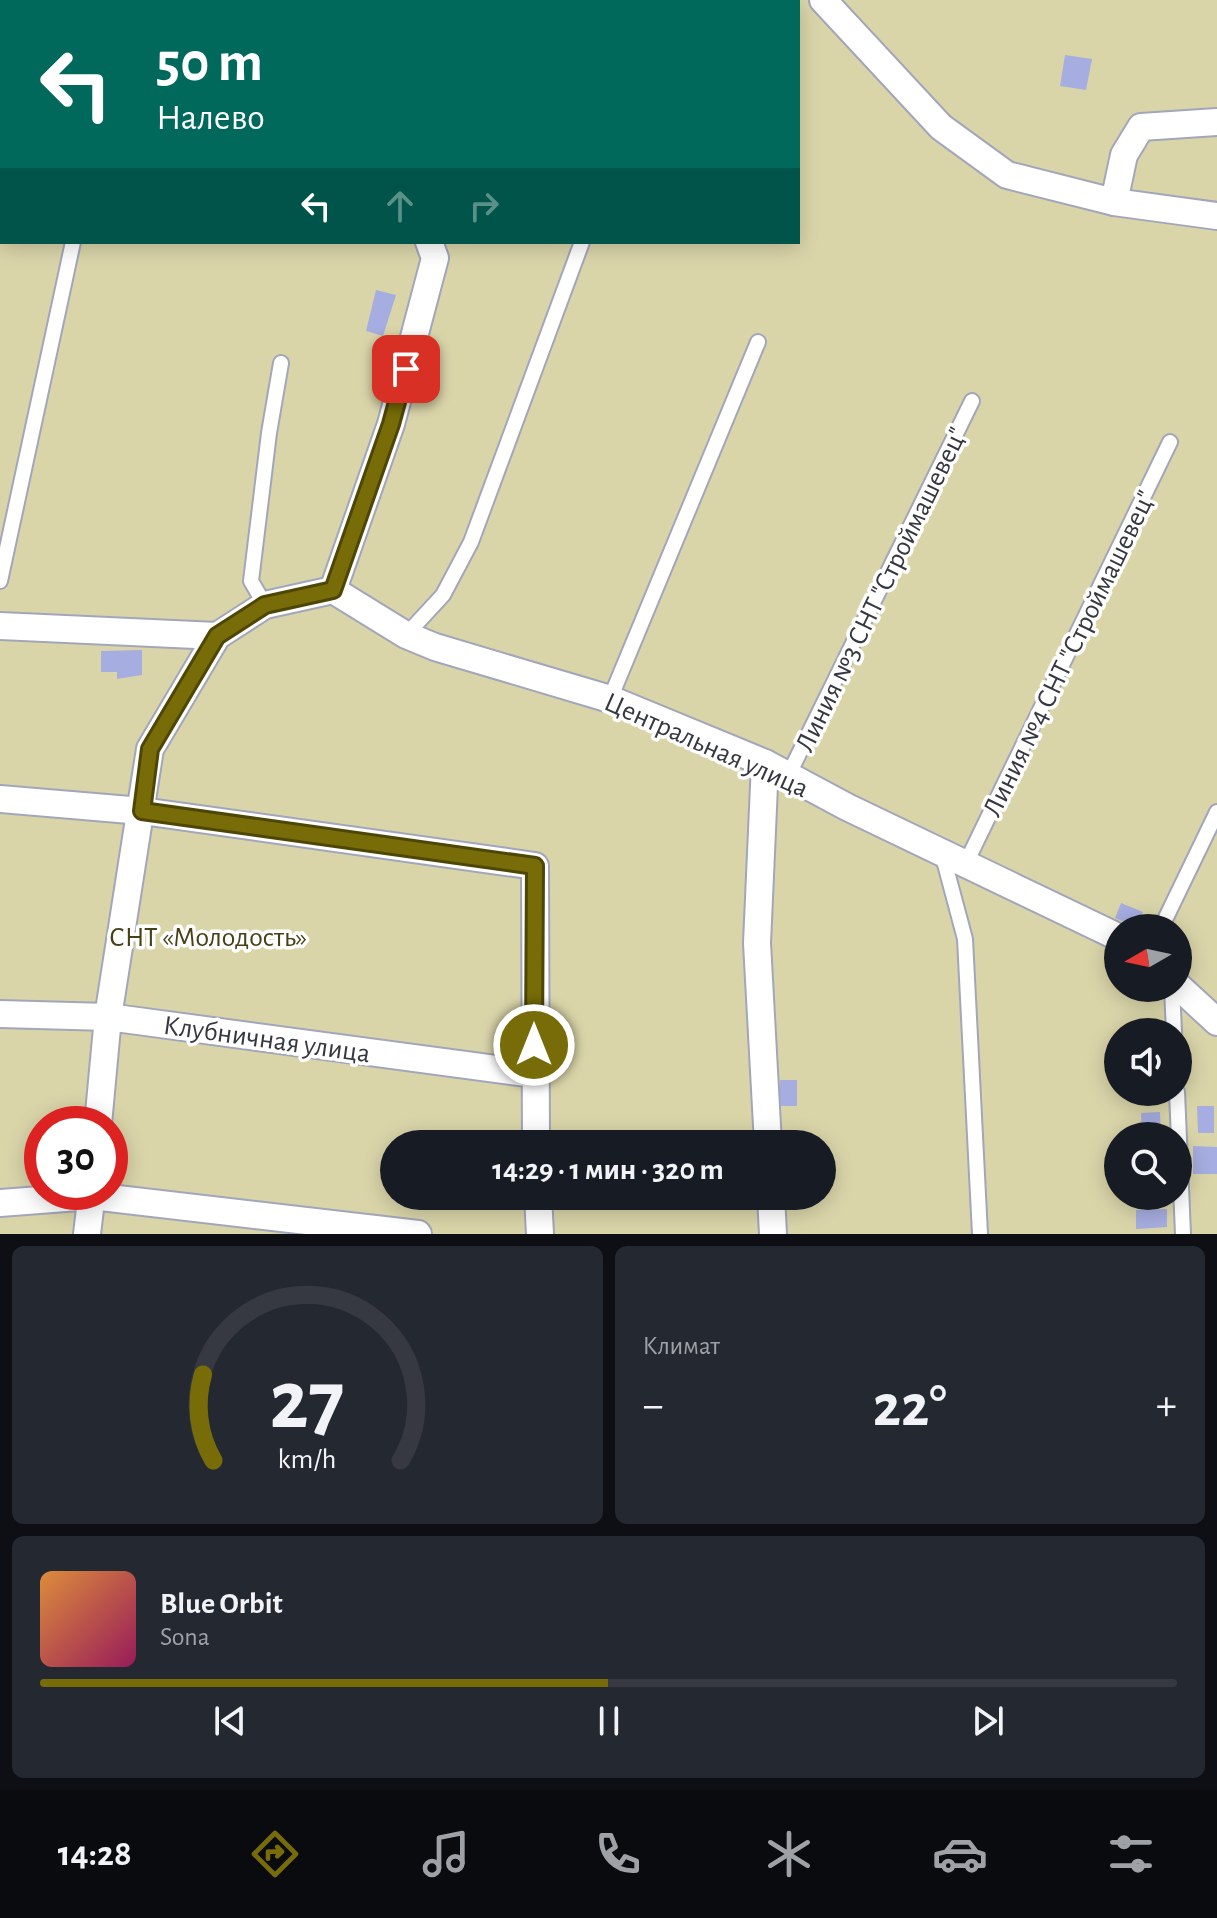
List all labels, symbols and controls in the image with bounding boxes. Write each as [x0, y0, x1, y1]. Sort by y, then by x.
icon: left [24, 32, 128, 136]
text: 50 m [156, 35, 263, 91]
text: Налево [156, 100, 265, 136]
icon: left [294, 184, 338, 228]
icon: ahead [378, 184, 422, 228]
icon: right [462, 184, 506, 228]
pin [372, 335, 440, 403]
icon: arrive [384, 347, 428, 391]
street label: Линия №3 СНТ "Строймашевец" [791, 423, 973, 756]
street label: Линия №4 СНТ "Строймашевец" [979, 487, 1161, 821]
street label: Центральная улица [600, 688, 813, 804]
north arrow [1104, 914, 1192, 1002]
map controls [1104, 914, 1192, 1210]
park label: СНТ «Молодость» [109, 924, 307, 952]
position arrow [492, 1003, 576, 1087]
street label: Клубничная улица [161, 1012, 372, 1068]
button: sound [1104, 1018, 1192, 1106]
speed limit sign: 30 [24, 1106, 128, 1210]
button: search [1104, 1122, 1192, 1210]
text: 14:29 · 1 мин · 320 m [492, 1155, 724, 1185]
text: Климат [643, 1333, 720, 1359]
text: 27 [270, 1360, 345, 1444]
text: 22° [873, 1377, 947, 1437]
text: − [643, 1384, 664, 1428]
text: + [1156, 1384, 1177, 1428]
text: km/h [278, 1445, 337, 1474]
text: Blue Orbit [160, 1589, 283, 1619]
text: Sona [160, 1624, 210, 1650]
icon: previous [208, 1699, 252, 1743]
icon: pause [587, 1699, 631, 1743]
icon: next [966, 1699, 1010, 1743]
icon: directions [247, 1826, 303, 1882]
icon: music [418, 1826, 474, 1882]
icon: phone [590, 1826, 646, 1882]
icon: climate [761, 1826, 817, 1882]
icon: car [932, 1826, 988, 1882]
icon: filters [1103, 1826, 1159, 1882]
text: 14:28 [58, 1836, 132, 1872]

